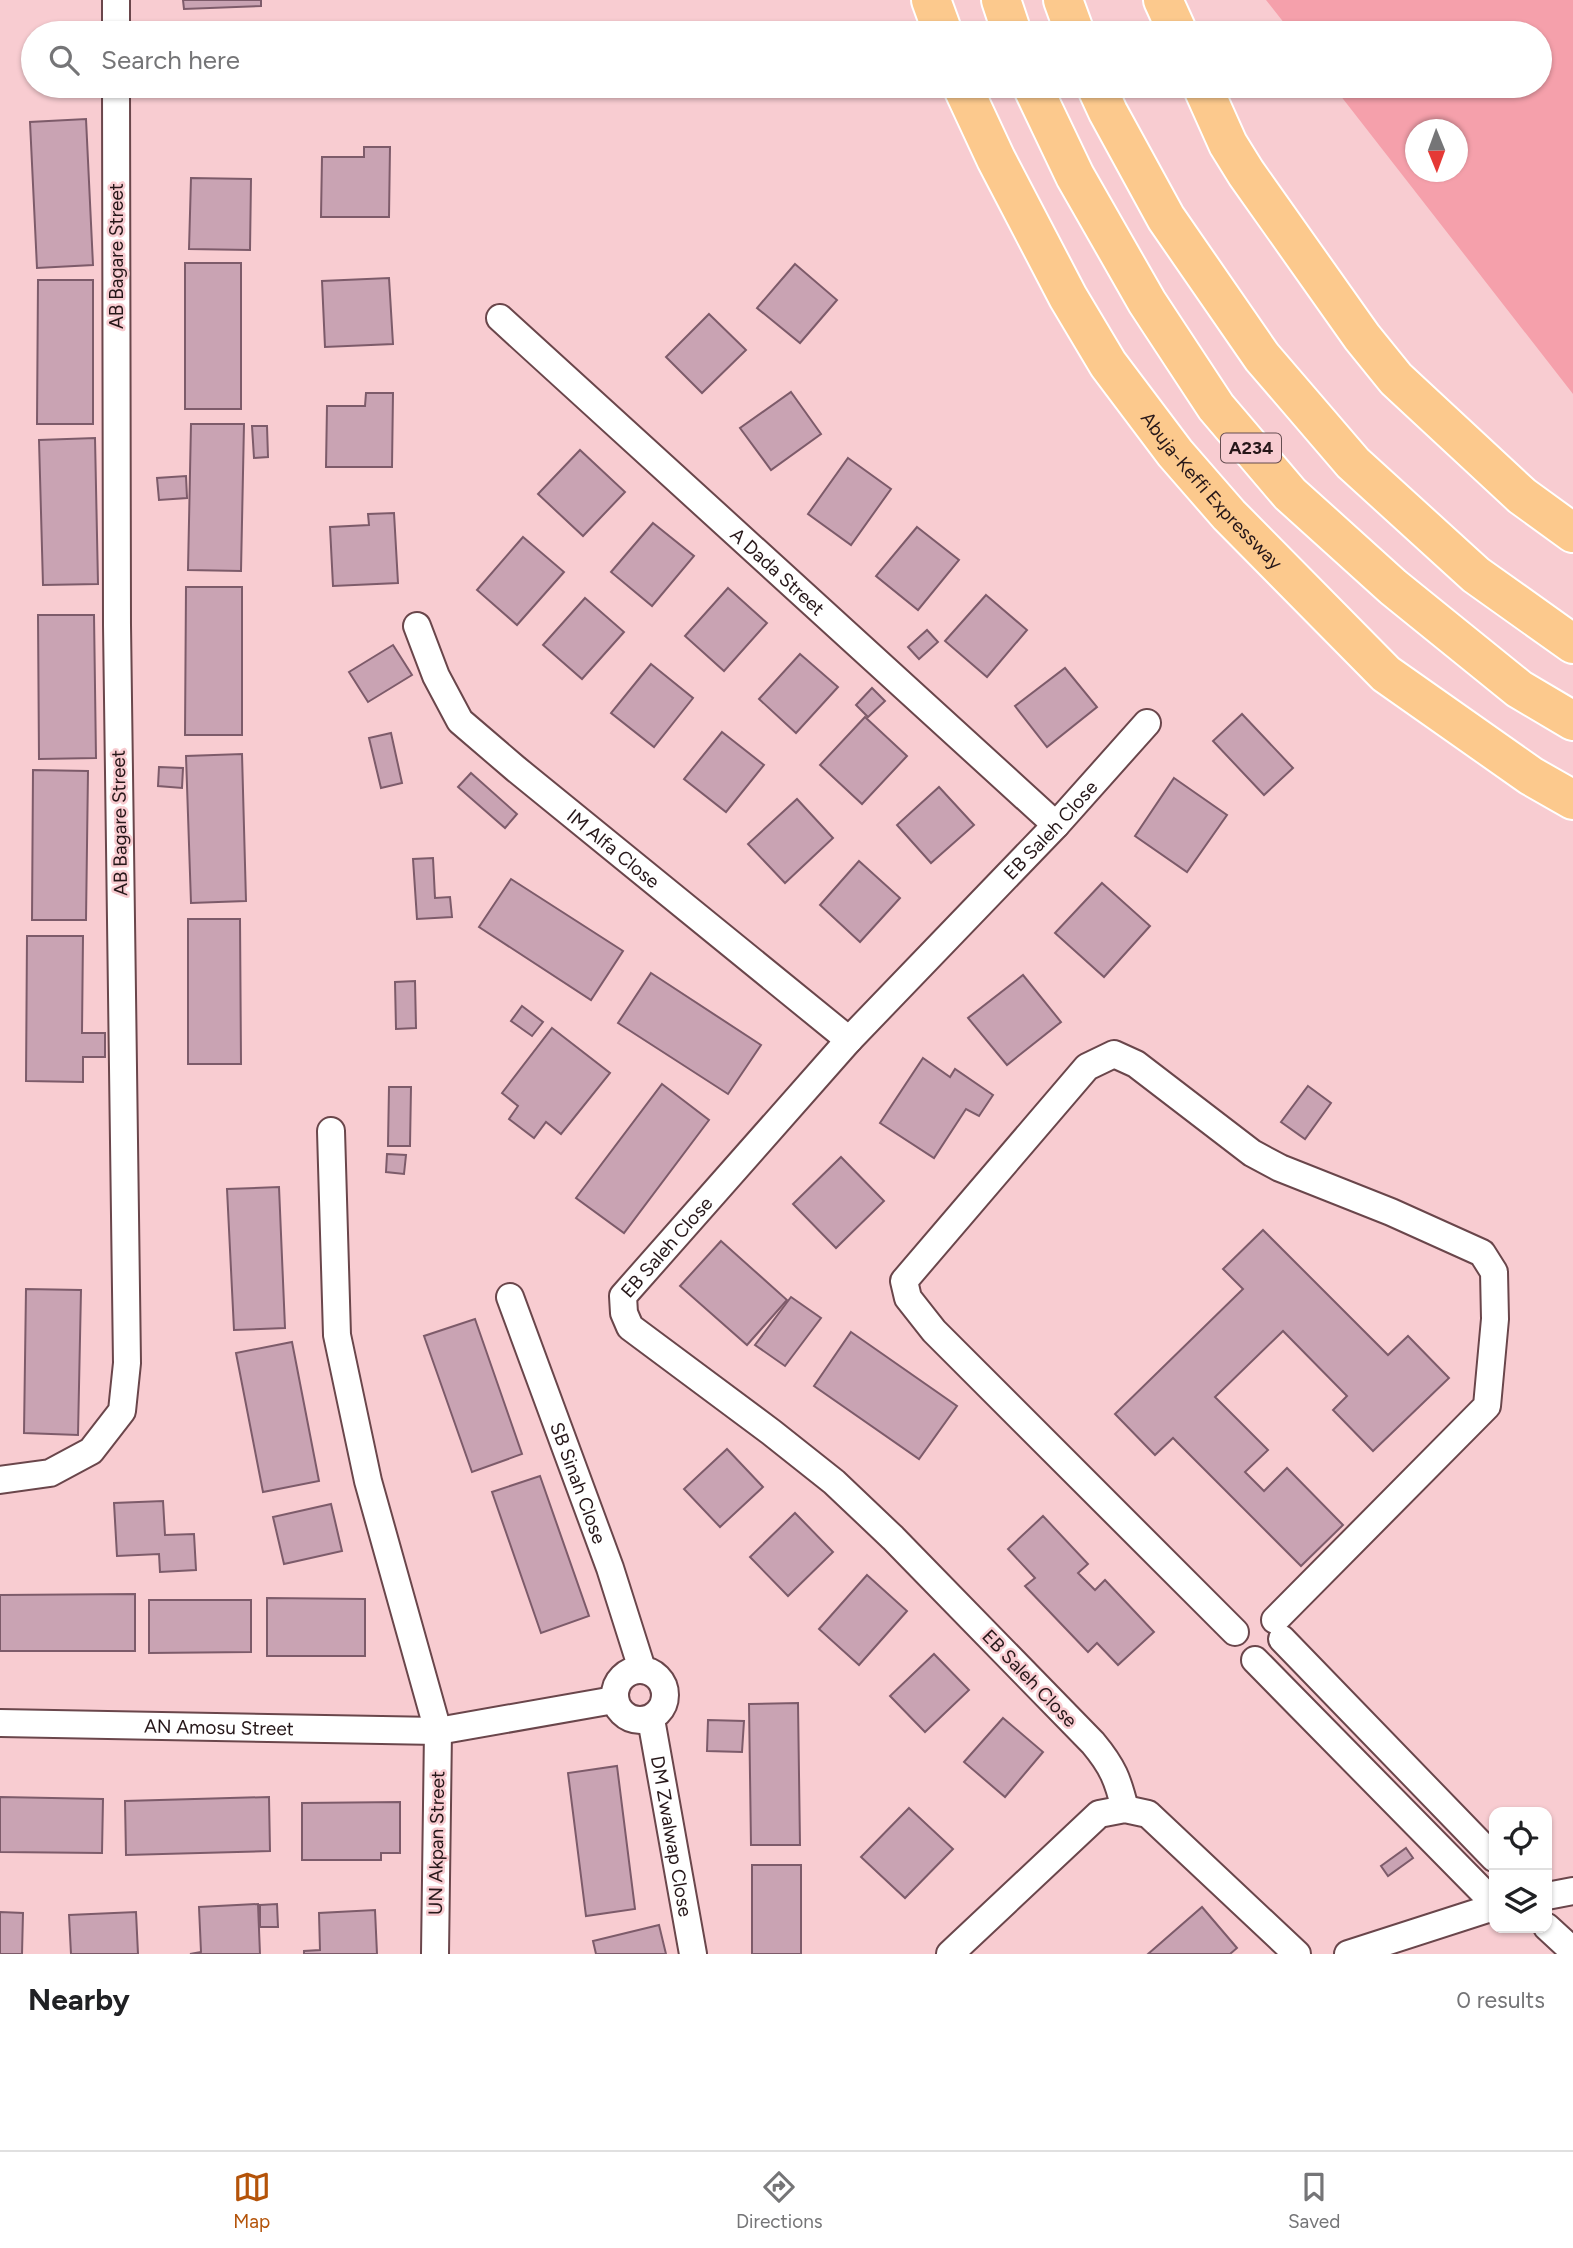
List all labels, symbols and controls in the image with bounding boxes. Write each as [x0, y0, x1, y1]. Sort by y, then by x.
search box [21, 21, 1552, 98]
icon: search [45, 41, 83, 79]
text: Search here [101, 44, 240, 76]
north arrow [1405, 119, 1468, 182]
street label: AB Bagare Street [105, 183, 128, 329]
street label: Abuja-Keffi Expressway [1136, 407, 1287, 574]
road number: A234 [1221, 434, 1281, 462]
street label: A Dada Street [726, 523, 829, 620]
street label: AB Bagare Street [107, 750, 132, 896]
street label: EB Saleh Close [999, 776, 1102, 884]
street label: IM Alfa Close [562, 804, 664, 893]
street label: EB Saleh Close [616, 1192, 717, 1302]
street label: SB Sinah Close [545, 1419, 611, 1547]
street label: EB Saleh Close [977, 1625, 1082, 1732]
street label: AN Amosu Street [144, 1715, 294, 1740]
street label: DM Zwalwap Close [646, 1754, 697, 1919]
street label: UN Akpan Street [424, 1771, 449, 1915]
map controls [1489, 1807, 1552, 1933]
button: locate [1489, 1807, 1552, 1870]
button: layers [1489, 1870, 1552, 1933]
text: Nearby [28, 1981, 130, 2018]
text: 0 results [1456, 1986, 1545, 2014]
tab: Map [233, 2168, 271, 2233]
tab: Directions [736, 2168, 823, 2233]
tab: Saved [1288, 2168, 1340, 2233]

